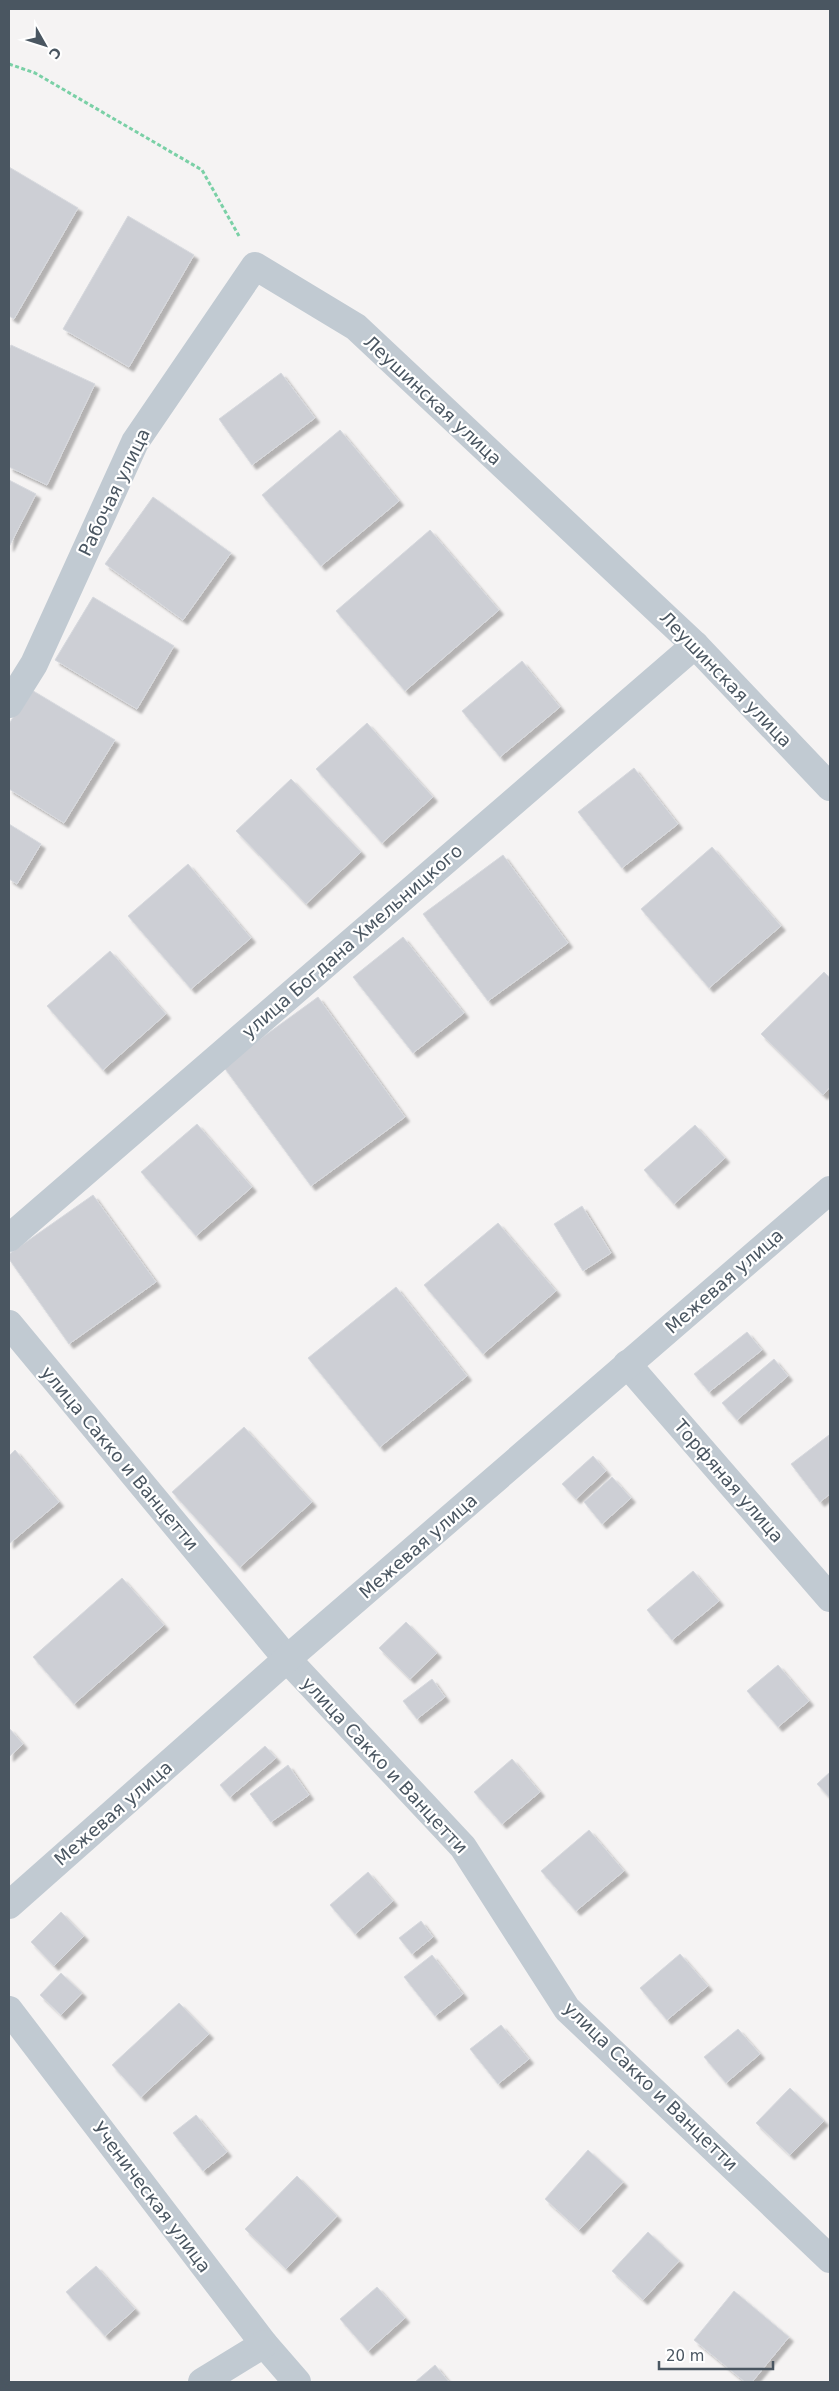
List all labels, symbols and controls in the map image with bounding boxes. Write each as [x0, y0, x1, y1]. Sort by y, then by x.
north arrow [20, 20, 70, 70]
text: С [46, 44, 65, 62]
street label: Леушинская улица [360, 331, 506, 469]
street label: Рабочая улица [74, 425, 154, 559]
street label: Леушинская улица [656, 607, 796, 751]
street label: улица Богдана Хмельницкого [238, 840, 466, 1042]
street label: Межевая улица [661, 1224, 787, 1338]
street label: улица Сакко и Ванцетти [37, 1362, 203, 1554]
street label: Торфяная улица [669, 1414, 788, 1547]
street label: Межевая улица [355, 1489, 481, 1603]
street label: улица Сакко и Ванцетти [298, 1672, 472, 1858]
street label: Межевая улица [50, 1756, 176, 1870]
street label: улица Сакко и Ванцетти [560, 1997, 742, 2175]
street label: Ученическая улица [88, 2117, 216, 2277]
scale bar [659, 2338, 773, 2370]
text: 20 m [666, 2347, 704, 2365]

